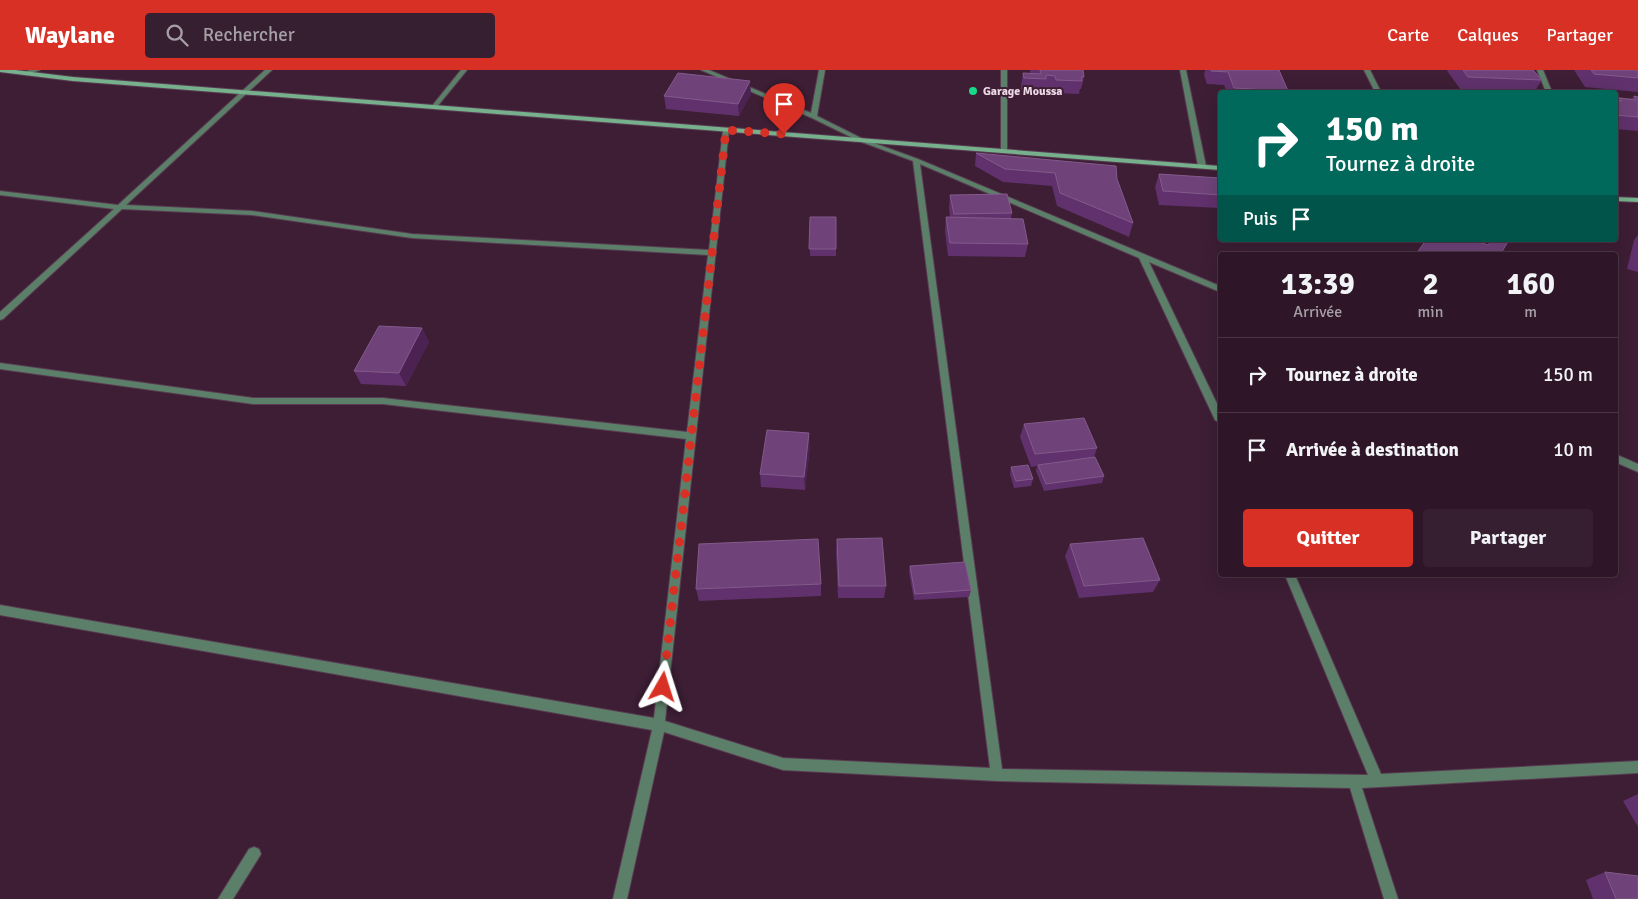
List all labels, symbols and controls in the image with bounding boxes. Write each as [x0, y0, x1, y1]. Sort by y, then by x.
search box [145, 13, 495, 58]
text: Waylane [25, 20, 115, 50]
icon: search [163, 21, 191, 49]
text: Rechercher [203, 23, 295, 47]
text: Carte [1387, 24, 1429, 46]
text: Calques [1457, 24, 1519, 46]
text: Partager [1547, 24, 1613, 46]
pin [763, 83, 805, 134]
place label: Garage Moussa [983, 84, 1062, 99]
marker: Garage Moussa [967, 85, 979, 97]
icon: arrive [770, 90, 798, 118]
text: 150 m [1326, 107, 1419, 150]
icon: right [1243, 110, 1308, 175]
text: Tournez à droite [1326, 150, 1475, 177]
icon: arrive [1287, 205, 1315, 233]
text: Puis [1243, 207, 1277, 231]
text: 13:39 [1281, 266, 1355, 303]
text: 2 [1422, 266, 1439, 303]
text: 160 [1506, 266, 1555, 303]
text: Arrivée [1293, 302, 1342, 322]
text: min [1418, 302, 1443, 322]
text: m [1524, 302, 1537, 322]
icon: right [1243, 361, 1271, 389]
text: Tournez à droite [1286, 363, 1418, 387]
text: 150 m [1543, 363, 1593, 387]
icon: arrive [1243, 436, 1271, 464]
text: Arrivée à destination [1286, 438, 1459, 462]
text: 10 m [1553, 438, 1593, 462]
button: Quitter [1243, 509, 1413, 567]
button: Partager [1423, 509, 1593, 567]
position arrow [636, 660, 688, 712]

